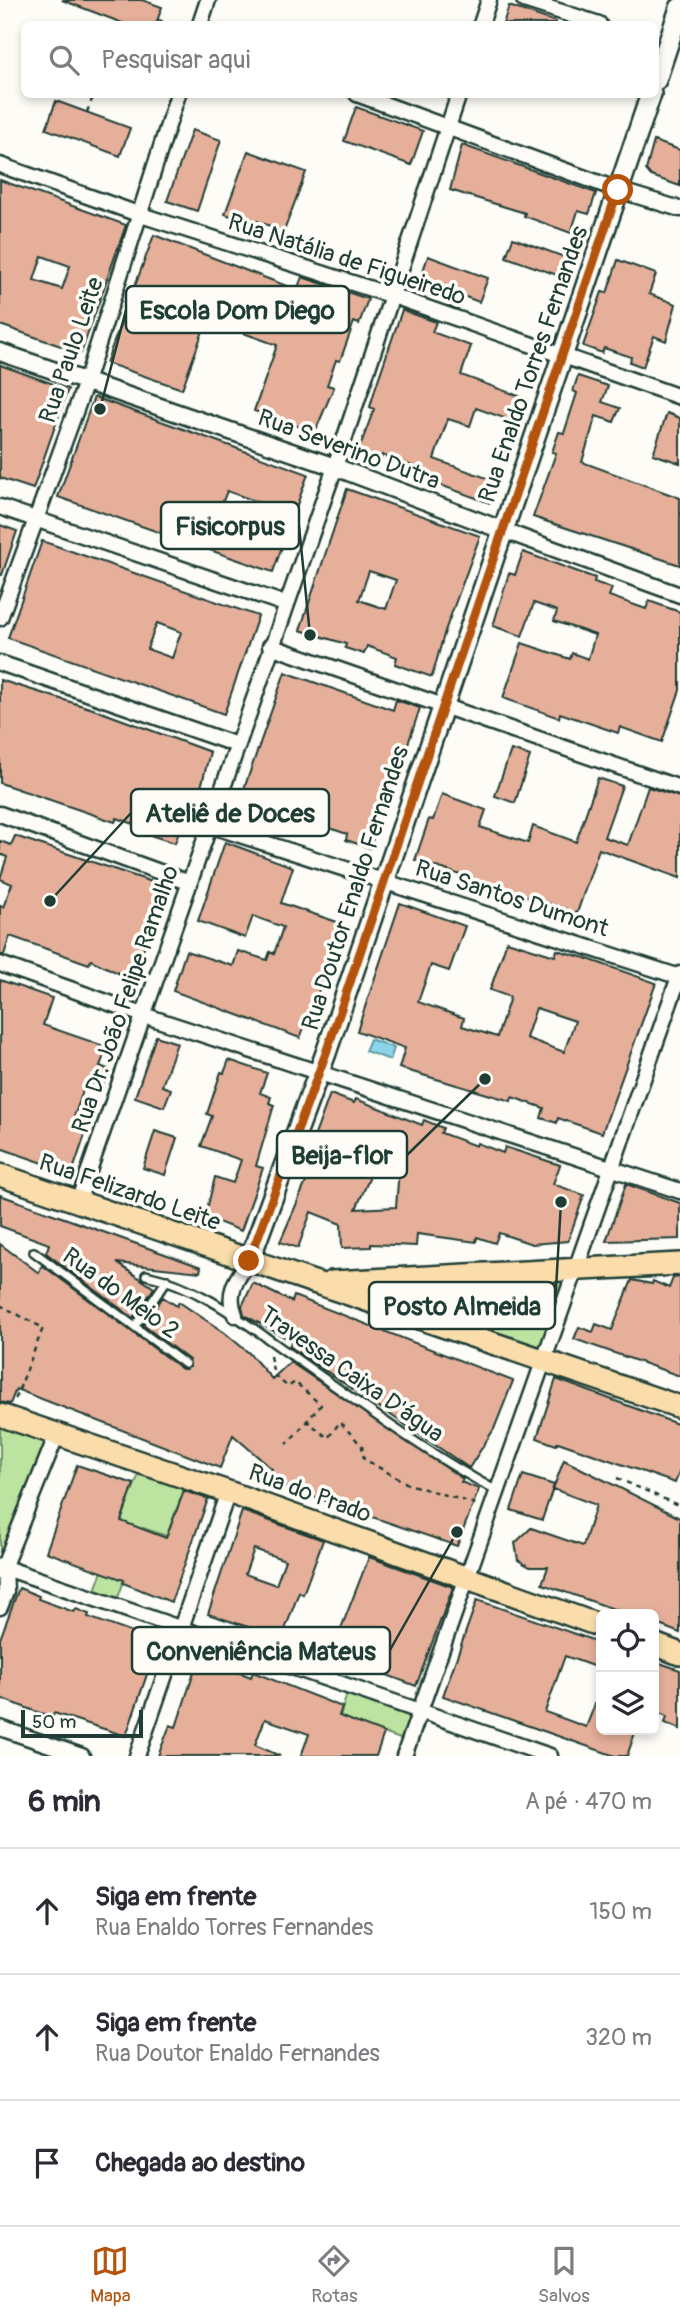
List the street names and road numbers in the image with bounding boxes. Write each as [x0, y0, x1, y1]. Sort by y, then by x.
street label: Rua Natália de Figueiredo [224, 207, 470, 312]
street label: Rua Enaldo Torres Fernandes [472, 222, 595, 506]
street label: Rua Paulo Leite [33, 273, 110, 427]
street label: Rua Severino Dutra [254, 403, 444, 496]
street label: Rua Doutor Enaldo Fernandes [296, 742, 415, 1034]
street label: Rua Santos Dumont [412, 854, 612, 944]
street label: Rua Dr. João Felipe Ramalho [66, 861, 185, 1137]
street label: Rua Felizardo Leite [35, 1148, 225, 1237]
street label: Rua do Meio 2 [57, 1242, 184, 1345]
street label: Travessa Caixa D'água [254, 1300, 449, 1449]
street label: Rua do Prado [245, 1458, 375, 1529]

